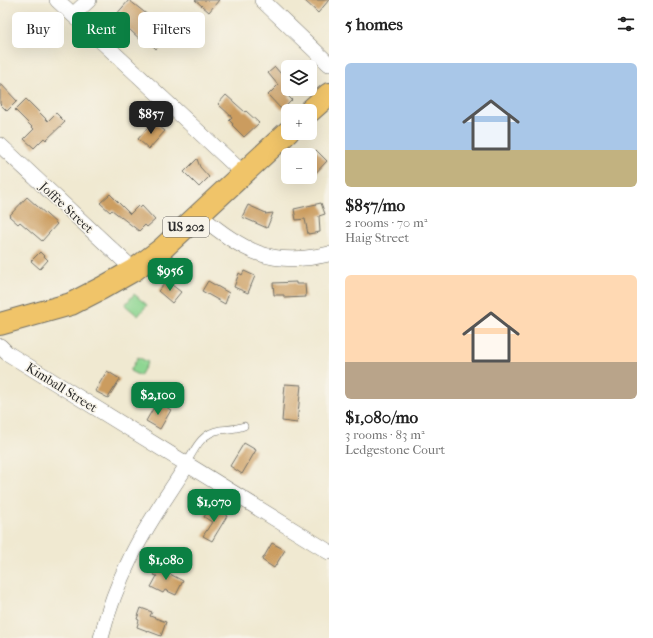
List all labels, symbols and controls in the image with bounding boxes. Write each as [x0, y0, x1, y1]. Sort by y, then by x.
chip: Buy [12, 12, 64, 48]
chip: Rent [72, 12, 130, 48]
chip: Filters [138, 12, 205, 48]
icon: filters [615, 13, 637, 35]
text: 5 homes [345, 14, 403, 34]
map controls [281, 60, 317, 184]
button: layers [281, 60, 317, 96]
icon: home [455, 89, 527, 161]
pin: $857 [127, 101, 175, 135]
button: + [281, 104, 317, 140]
text: $857 [138, 106, 164, 121]
button: − [281, 148, 317, 184]
street label: Joffre Street [36, 178, 97, 236]
text: $857/mo [345, 195, 405, 215]
text: 2 rooms · 70 m² [345, 215, 428, 230]
road number: US 202 [163, 217, 209, 237]
text: Haig Street [345, 230, 409, 245]
pin: $956 [146, 258, 194, 292]
text: $956 [157, 263, 183, 278]
icon: home [455, 301, 527, 373]
street label: Kimball Street [23, 360, 100, 415]
pin: $2,100 [125, 382, 191, 416]
text: $2,100 [140, 387, 176, 402]
text: $1,080/mo [345, 407, 418, 427]
text: 3 rooms · 83 m² [345, 427, 425, 442]
text: Ledgestone Court [345, 442, 445, 457]
pin: $1,070 [181, 489, 247, 523]
text: $1,070 [196, 494, 232, 509]
pin: $1,080 [133, 547, 199, 581]
text: $1,080 [148, 552, 184, 567]

